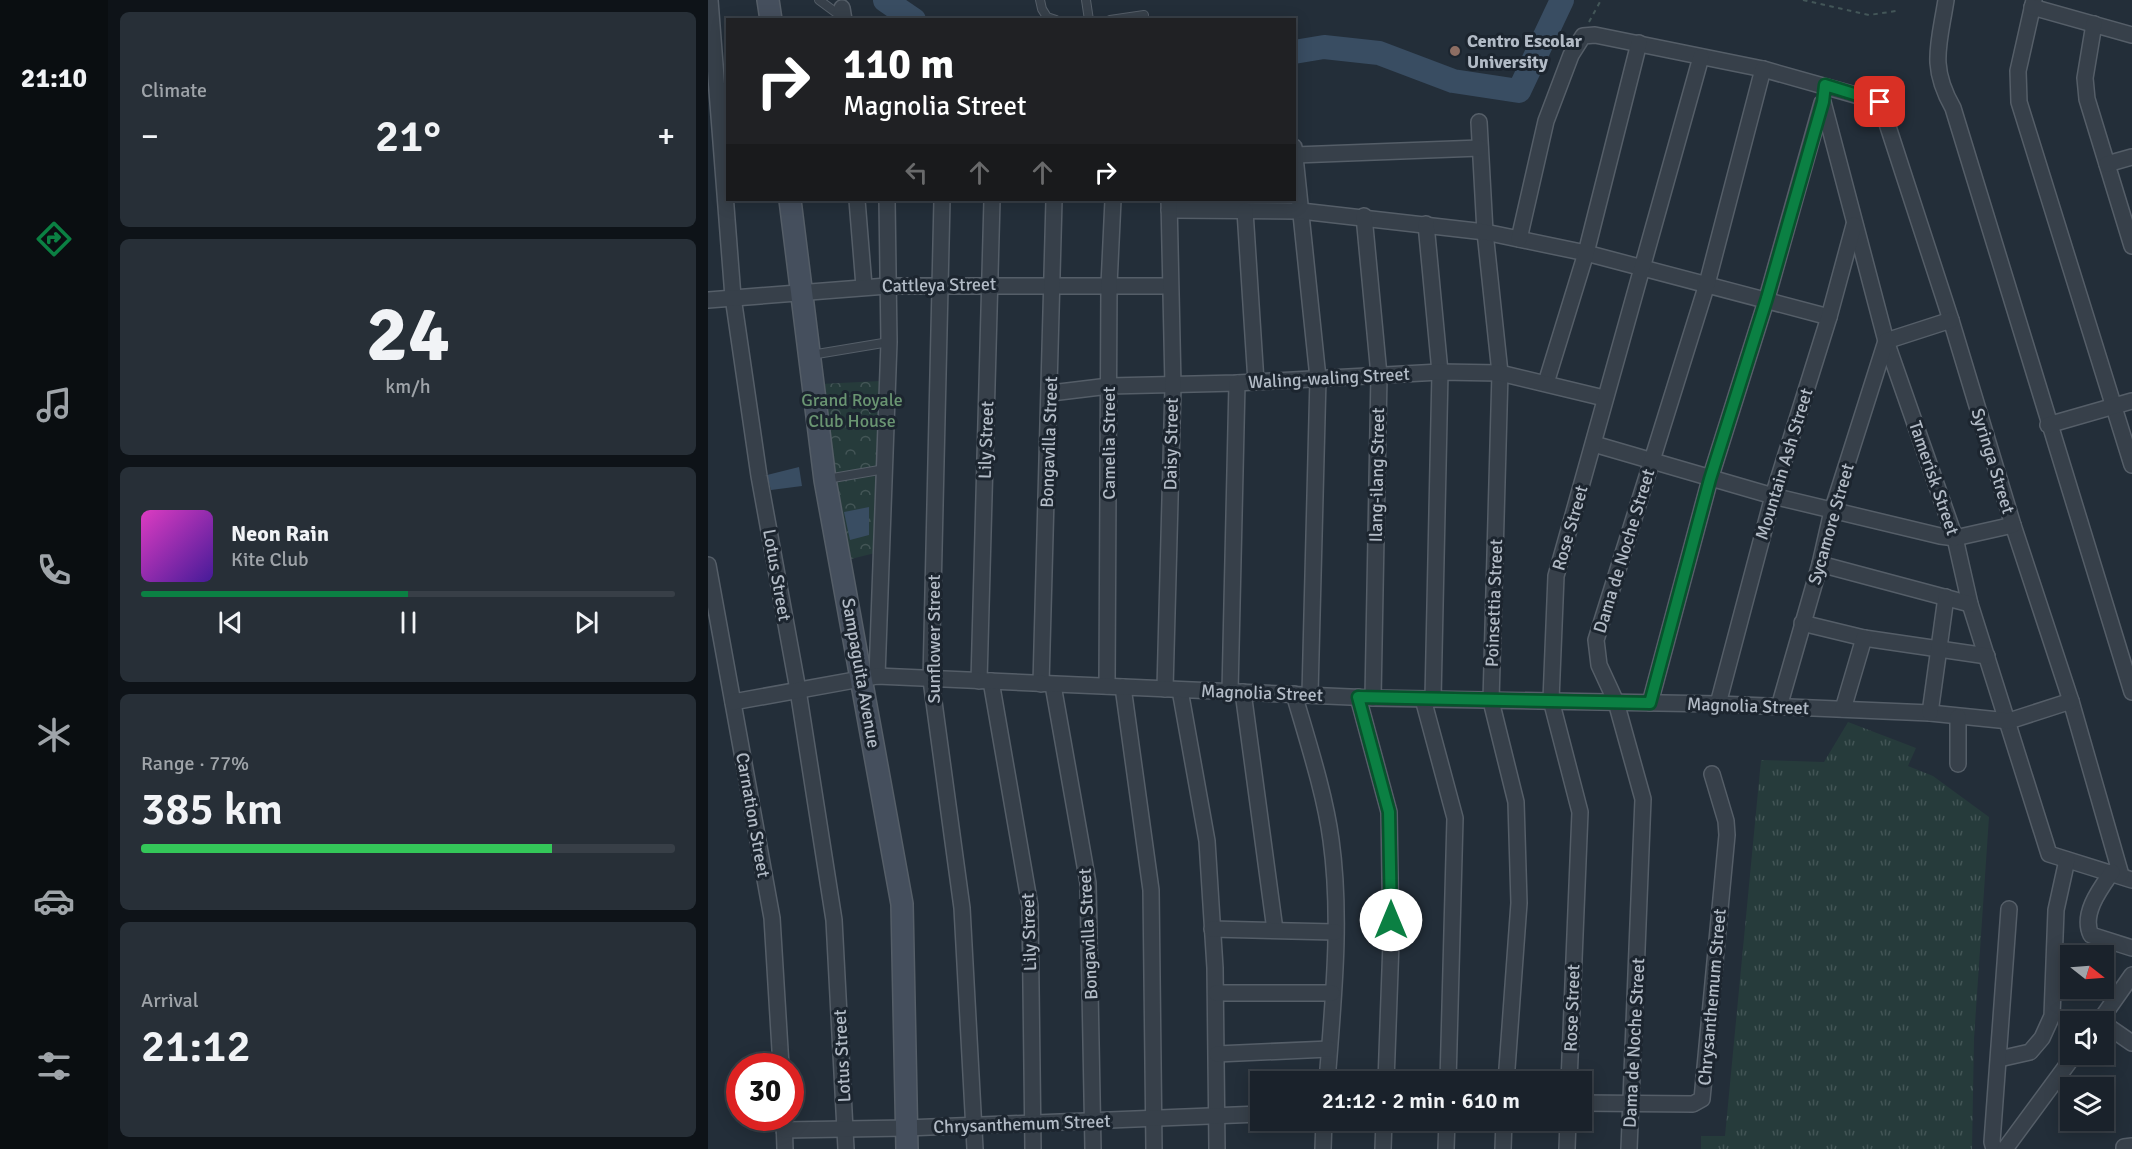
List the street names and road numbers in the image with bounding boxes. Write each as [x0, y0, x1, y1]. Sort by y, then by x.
street label: Cattleya Street [882, 273, 996, 297]
street label: Waling-waling Street [1248, 363, 1410, 393]
street label: Bongavilla Street [1036, 376, 1062, 508]
street label: Camelia Street [1098, 386, 1120, 500]
street label: Mountain Ash Street [1750, 386, 1818, 542]
street label: Daisy Street [1159, 397, 1183, 491]
street label: Lily Street [974, 400, 998, 480]
street label: Syringa Street [1967, 406, 2019, 516]
street label: Ilang-ilang Street [1365, 407, 1389, 543]
street label: Tamerisk Street [1904, 418, 1964, 538]
street label: Sycamore Street [1803, 461, 1859, 587]
street label: Dama de Noche Street [1589, 466, 1659, 636]
street label: Rose Street [1547, 483, 1593, 573]
street label: Lotus Street [758, 527, 796, 623]
street label: Poinsettia Street [1481, 539, 1507, 667]
street label: Sunflower Street [923, 574, 945, 704]
street label: Sampaguita Avenue [837, 596, 885, 750]
street label: Magnolia Street [1200, 680, 1324, 706]
street label: Magnolia Street [1686, 693, 1810, 719]
street label: Carnation Street [731, 751, 775, 879]
street label: Bongavilla Street [1074, 868, 1102, 1000]
street label: Lily Street [1017, 892, 1041, 972]
street label: Chrysanthemum Street [1693, 908, 1731, 1086]
street label: Dama de Noche Street [1619, 957, 1649, 1129]
street label: Rose Street [1559, 964, 1585, 1052]
street label: Lotus Street [829, 1009, 855, 1103]
street label: Chrysanthemum Street [933, 1110, 1111, 1138]

